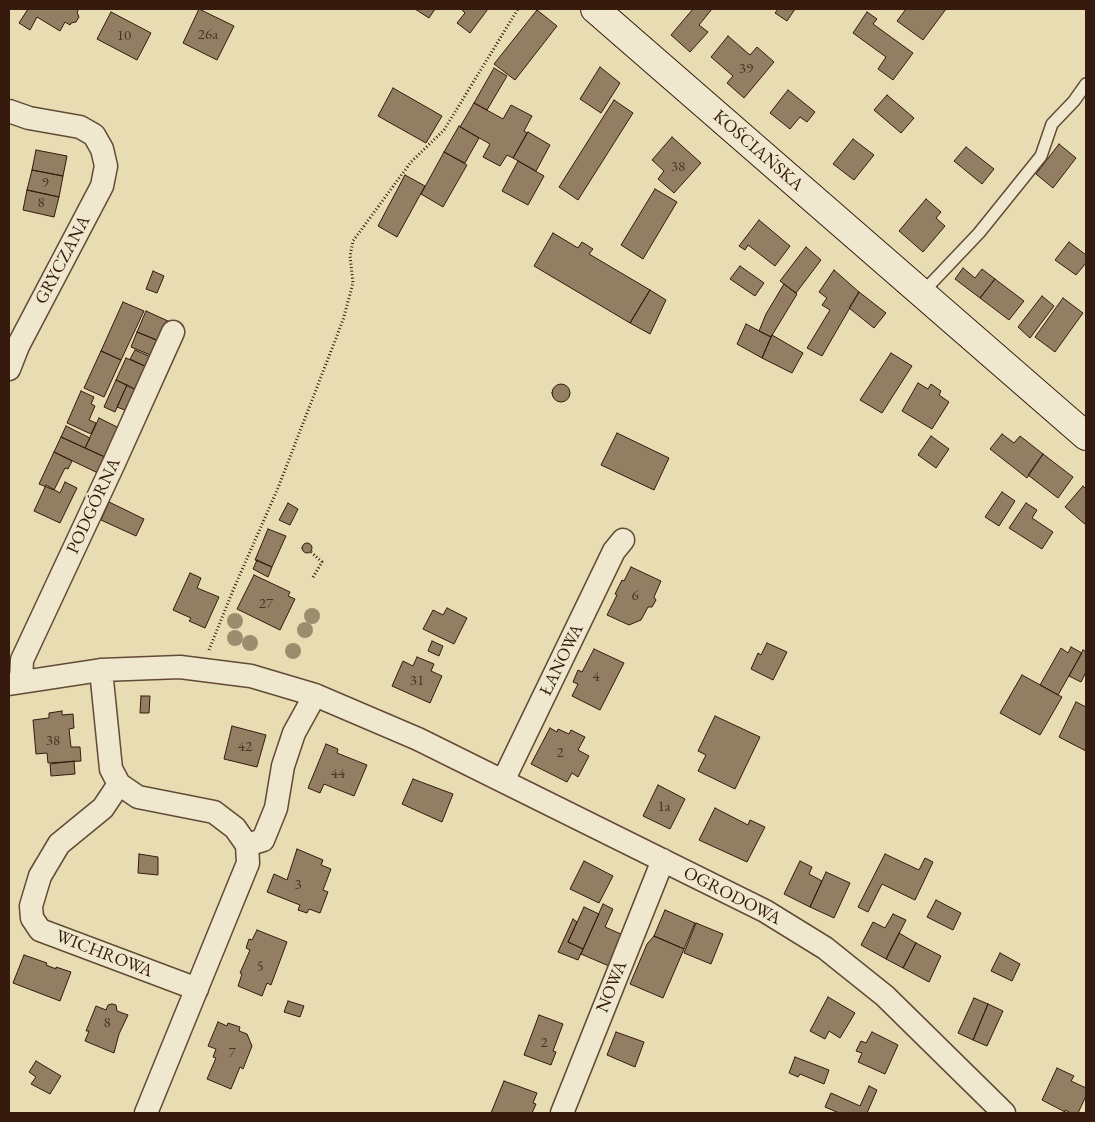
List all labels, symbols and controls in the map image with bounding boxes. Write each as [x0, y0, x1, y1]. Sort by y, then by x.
house number: 26a [198, 26, 218, 44]
house number: 10 [117, 27, 131, 45]
house number: 39 [739, 60, 753, 78]
street label: KOŚCIAŃSKA [708, 106, 808, 196]
house number: 38 [671, 158, 685, 176]
house number: 9 [41, 174, 49, 192]
house number: 8 [37, 194, 45, 212]
street label: GRYCZANA [31, 212, 95, 308]
street label: PODGÓRNA [62, 454, 126, 558]
house number: 6 [631, 587, 639, 605]
house number: 27 [259, 595, 273, 613]
street label: ŁANOWA [535, 621, 589, 699]
house number: 4 [592, 668, 600, 686]
house number: 31 [410, 672, 424, 690]
house number: 38 [46, 732, 60, 750]
house number: 42 [238, 738, 252, 756]
house number: 2 [556, 744, 564, 762]
house number: 44 [331, 765, 345, 783]
house number: 1a [657, 798, 671, 816]
street label: OGRODOWA [680, 862, 784, 930]
house number: 3 [294, 876, 302, 894]
street label: WICHROWA [52, 926, 156, 982]
house number: 5 [256, 958, 264, 976]
street label: NOWA [592, 958, 632, 1016]
house number: 8 [103, 1014, 111, 1032]
house number: 2 [540, 1034, 548, 1052]
house number: 7 [228, 1044, 236, 1062]

